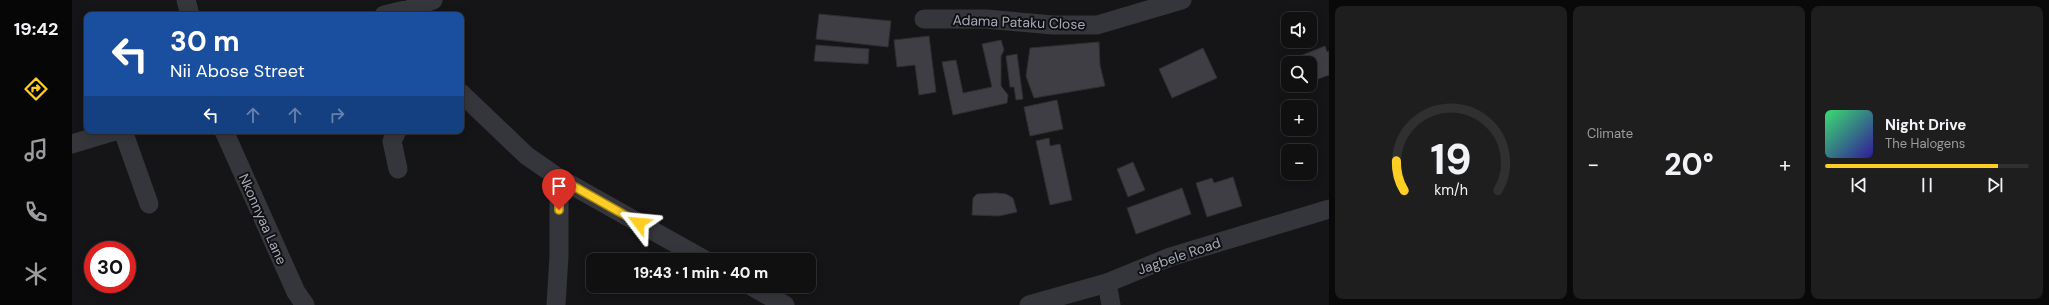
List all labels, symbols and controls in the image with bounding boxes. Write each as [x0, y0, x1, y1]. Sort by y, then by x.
street label: Adama Pataku Close [952, 11, 1086, 33]
map controls [1281, 12, 1317, 180]
button: sound [1281, 12, 1317, 48]
text: 19:42 [14, 17, 58, 41]
text: 30 m [170, 23, 240, 60]
icon: left [104, 28, 156, 80]
button: search [1281, 56, 1317, 92]
text: Nii Abose Street [170, 59, 305, 83]
icon: directions [22, 75, 50, 103]
button: + [1281, 100, 1317, 136]
icon: left [200, 104, 222, 126]
icon: ahead [242, 104, 264, 126]
icon: ahead [284, 104, 306, 126]
icon: right [326, 104, 348, 126]
text: Night Drive [1885, 115, 1966, 135]
text: Climate [1587, 125, 1633, 142]
text: 19 [1430, 132, 1472, 186]
text: The Halogens [1885, 135, 1965, 152]
icon: music [22, 136, 50, 164]
button: − [1281, 144, 1317, 180]
text: 20° [1664, 145, 1714, 184]
text: − [1587, 150, 1599, 179]
text: + [1779, 150, 1791, 179]
pin [542, 169, 576, 210]
street label: Nkonnyaa Lane [235, 171, 291, 267]
icon: previous [1848, 174, 1870, 196]
icon: pause [1916, 174, 1938, 196]
icon: next [1984, 174, 2006, 196]
icon: arrive [548, 175, 570, 197]
text: km/h [1434, 180, 1468, 198]
icon: phone [22, 198, 50, 226]
position arrow [618, 202, 660, 244]
street label: Jagbele Road [1135, 233, 1223, 279]
speed limit sign: 30 [84, 241, 136, 293]
icon: climate [22, 260, 50, 288]
text: 19:43 · 1 min · 40 m [634, 263, 768, 283]

